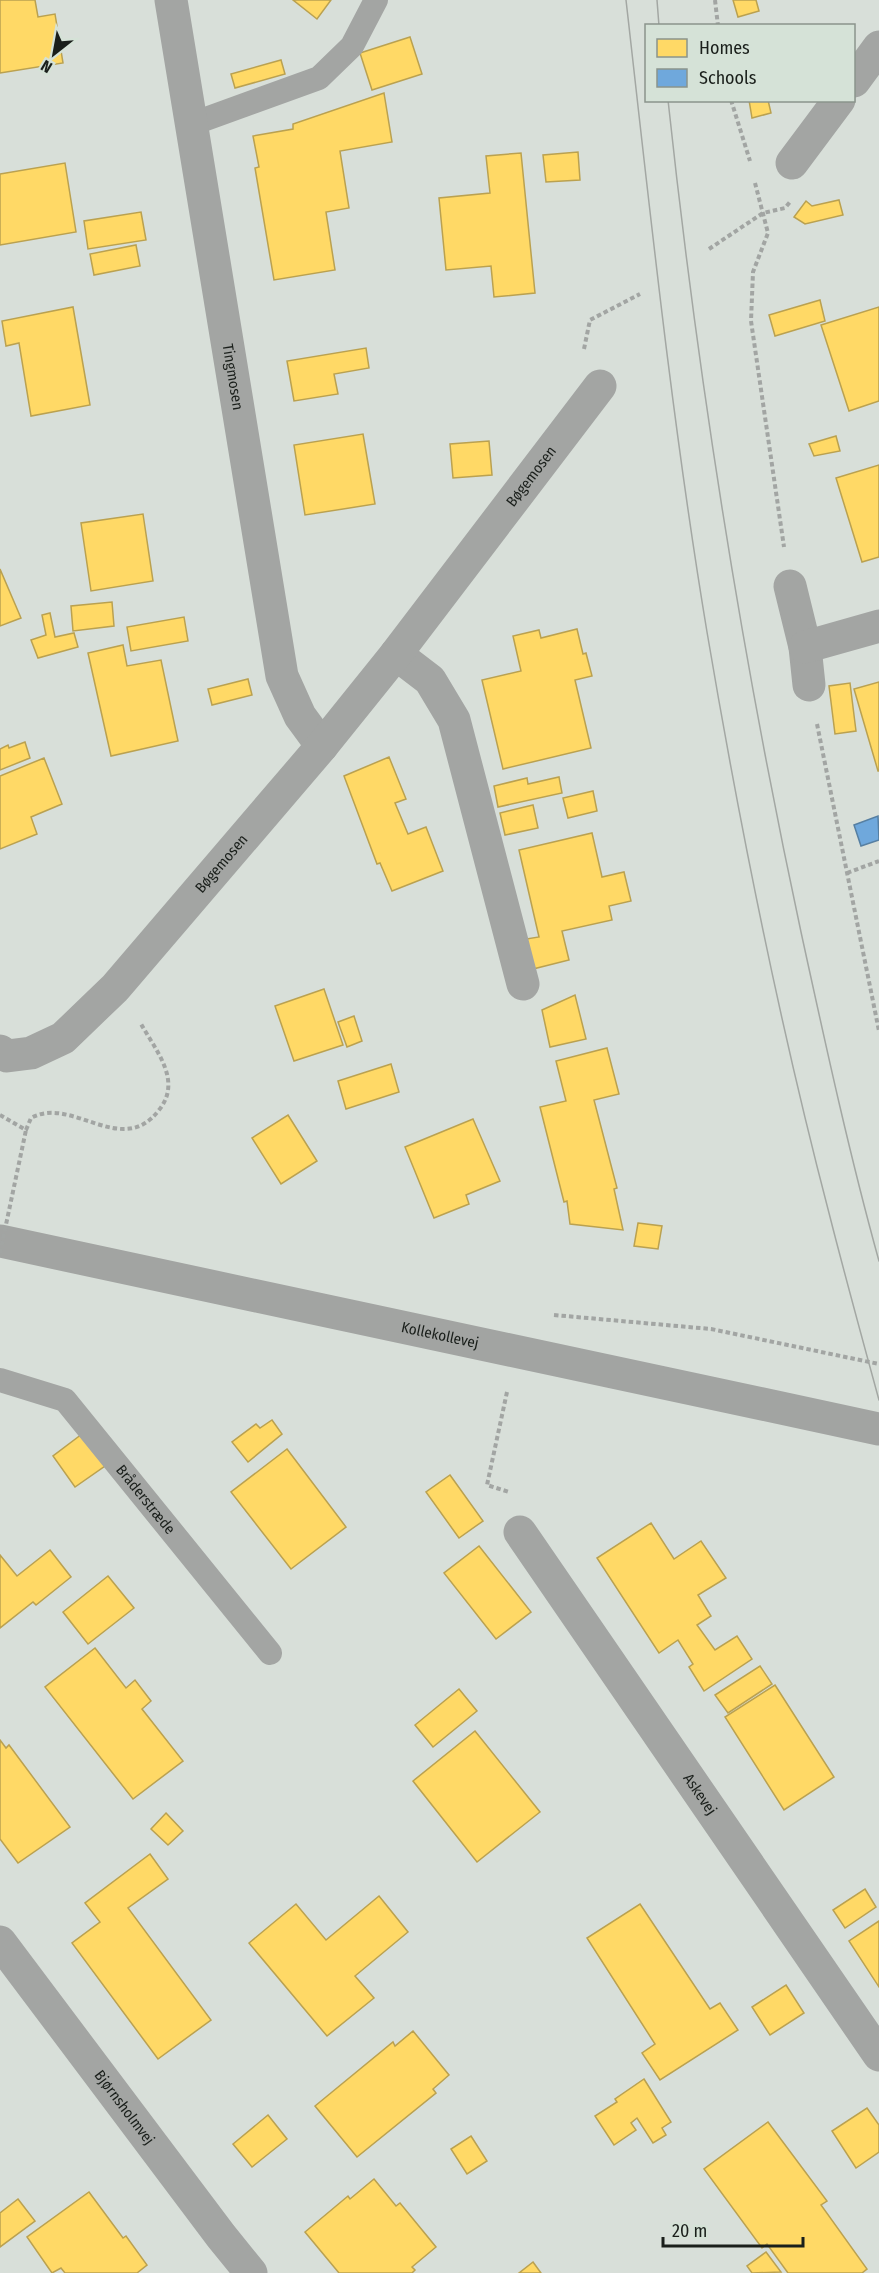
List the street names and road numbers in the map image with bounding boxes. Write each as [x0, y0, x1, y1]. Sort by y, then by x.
street label: Tingmosen [219, 342, 247, 411]
street label: Bøgemosen [502, 442, 560, 510]
street label: Bøgemosen [191, 831, 252, 897]
street label: Kollekollevej [400, 1318, 480, 1352]
street label: Bråderstræde [112, 1461, 179, 1538]
street label: Askevej [679, 1770, 720, 1818]
street label: Bjørnsholmvej [91, 2067, 158, 2148]

